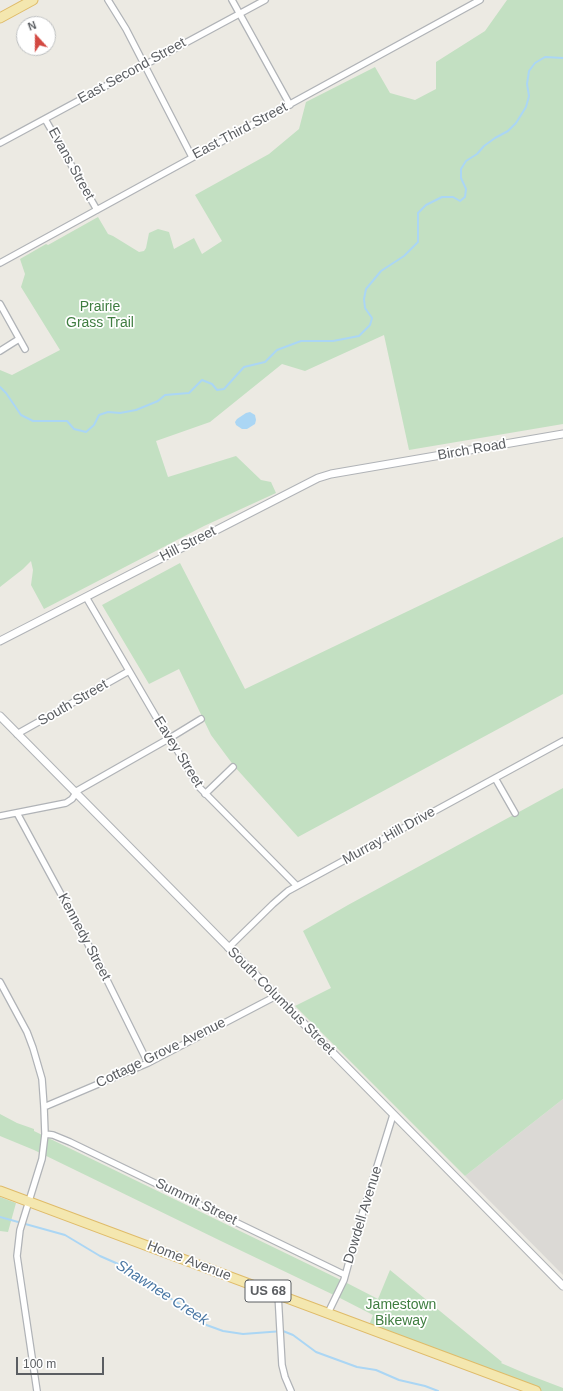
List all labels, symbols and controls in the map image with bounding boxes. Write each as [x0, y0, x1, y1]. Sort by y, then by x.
north arrow [16, 16, 56, 56]
text: N [26, 19, 38, 33]
street label: East Second Street [75, 34, 189, 108]
street label: East Third Street [190, 99, 290, 163]
street label: Evans Street [44, 125, 98, 203]
park label: Prairie Grass Trail [66, 299, 134, 332]
street label: Birch Road [436, 436, 508, 464]
street label: Hill Street [157, 523, 219, 565]
street label: South Street [35, 676, 111, 730]
street label: Eavey Street [150, 714, 206, 790]
street label: Murray Hill Drive [340, 804, 438, 868]
street label: Kennedy Street [54, 890, 114, 984]
street label: South Columbus Street [224, 944, 338, 1058]
street label: Cottage Grove Avenue [93, 1014, 229, 1092]
street label: Dowdell Avenue [340, 1164, 386, 1266]
street label: Summit Street [152, 1175, 240, 1229]
street label: Home Avenue [145, 1237, 233, 1285]
water label: Shawnee Creek [112, 1256, 212, 1330]
road number: US 68 [245, 1280, 291, 1302]
park label: Jamestown Bikeway [366, 1297, 436, 1330]
scale bar [18, 1349, 106, 1375]
text: 100 m [23, 1357, 56, 1371]

